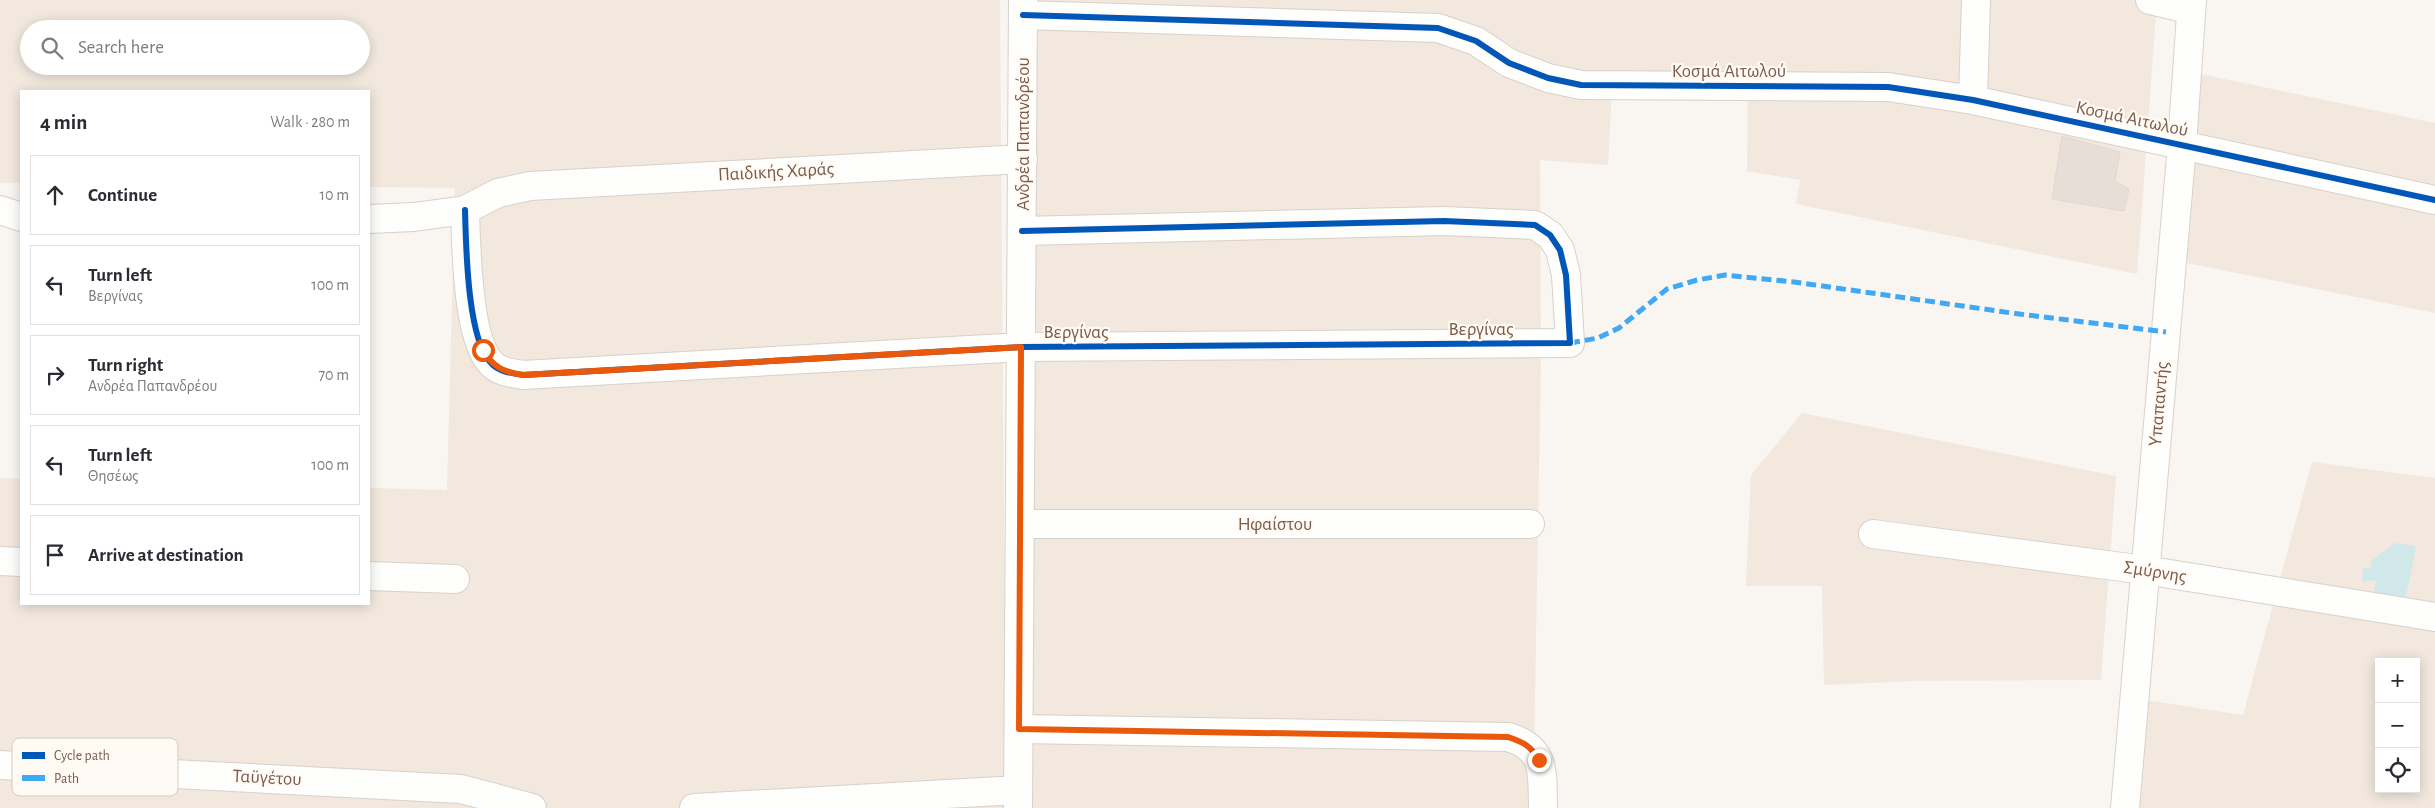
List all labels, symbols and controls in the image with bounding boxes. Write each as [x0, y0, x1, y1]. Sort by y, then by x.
search box [20, 20, 370, 75]
icon: search [38, 34, 66, 62]
text: Search here [78, 38, 164, 57]
street label: Ανδρέα Παπανδρέου [1014, 57, 1033, 211]
street label: Κοσμά Αιτωλού [1672, 62, 1786, 81]
street label: Κοσμά Αιτωλού [2074, 98, 2190, 140]
text: 4 min [40, 112, 87, 133]
text: Walk · 280 m [270, 114, 350, 130]
street label: Παιδικής Χαράς [717, 159, 835, 185]
icon: ahead [41, 181, 69, 209]
text: Continue [88, 186, 157, 205]
text: 10 m [320, 187, 349, 203]
text: Turn left [88, 266, 152, 285]
icon: left [41, 271, 69, 299]
text: 100 m [311, 277, 349, 293]
text: Βεργίνας [88, 288, 143, 304]
street label: Βεργίνας [1448, 320, 1514, 339]
street label: Βεργίνας [1043, 323, 1109, 342]
route start [472, 339, 495, 362]
text: Turn right [88, 356, 163, 375]
icon: right [41, 361, 69, 389]
street label: Υπαπαντής [2146, 361, 2172, 447]
text: 70 m [318, 367, 349, 383]
text: Ανδρέα Παπανδρέου [88, 378, 217, 394]
text: Turn left [88, 446, 152, 465]
icon: left [41, 451, 69, 479]
text: 100 m [311, 457, 349, 473]
text: Θησέως [88, 468, 139, 484]
street label: Ηφαίστου [1238, 515, 1312, 534]
icon: arrive [41, 541, 69, 569]
text: Arrive at destination [88, 546, 244, 565]
street label: Σμύρνης [2122, 558, 2188, 586]
map controls [2375, 658, 2420, 793]
button: + [2375, 658, 2420, 703]
button: − [2375, 703, 2420, 748]
legend [12, 738, 178, 796]
button: locate [2375, 748, 2420, 793]
text: Cycle path [54, 749, 110, 763]
route end [1528, 749, 1551, 772]
street label: Ταϋγέτου [232, 767, 302, 789]
text: Path [54, 772, 79, 786]

